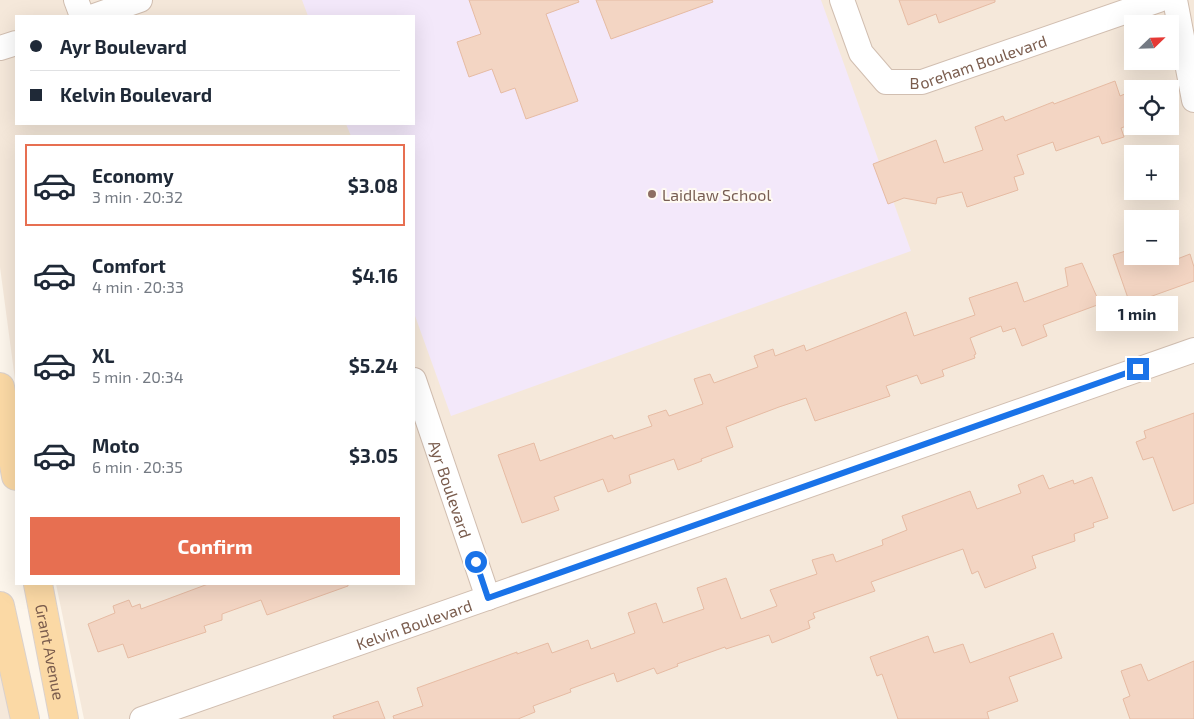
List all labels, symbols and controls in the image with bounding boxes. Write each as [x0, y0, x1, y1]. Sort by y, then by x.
north arrow [1124, 15, 1179, 70]
map controls [1124, 15, 1179, 265]
street label: Boreham Boulevard [910, 30, 1049, 92]
text: Ayr Boulevard [60, 35, 187, 58]
button: locate [1124, 80, 1179, 135]
text: Kelvin Boulevard [60, 83, 212, 106]
button: + [1124, 145, 1179, 200]
icon: car [32, 163, 77, 208]
text: Economy [92, 164, 174, 187]
text: $3.08 [348, 174, 398, 197]
place label: Laidlaw School [662, 185, 771, 204]
text: 3 min · 20:32 [92, 187, 183, 206]
marker: Laidlaw School [646, 188, 658, 200]
button: − [1124, 210, 1179, 265]
icon: car [32, 253, 77, 298]
text: Comfort [92, 254, 166, 277]
text: $4.16 [352, 264, 398, 287]
text: 4 min · 20:33 [92, 277, 184, 296]
callout: 1 min [1097, 296, 1179, 332]
text: 1 min [1118, 304, 1156, 323]
icon: car [32, 343, 77, 388]
text: XL [92, 344, 114, 367]
text: $5.24 [349, 354, 398, 377]
route end [1127, 358, 1149, 380]
text: 5 min · 20:34 [92, 367, 184, 386]
icon: car [32, 433, 77, 478]
text: Moto [92, 434, 140, 457]
street label: Ayr Boulevard [426, 438, 476, 540]
text: $3.05 [349, 444, 398, 467]
text: 6 min · 20:35 [92, 457, 183, 476]
button: Confirm [30, 517, 400, 575]
route start [465, 551, 487, 573]
street label: Kelvin Boulevard [353, 595, 474, 653]
street label: Grant Avenue [32, 602, 70, 701]

